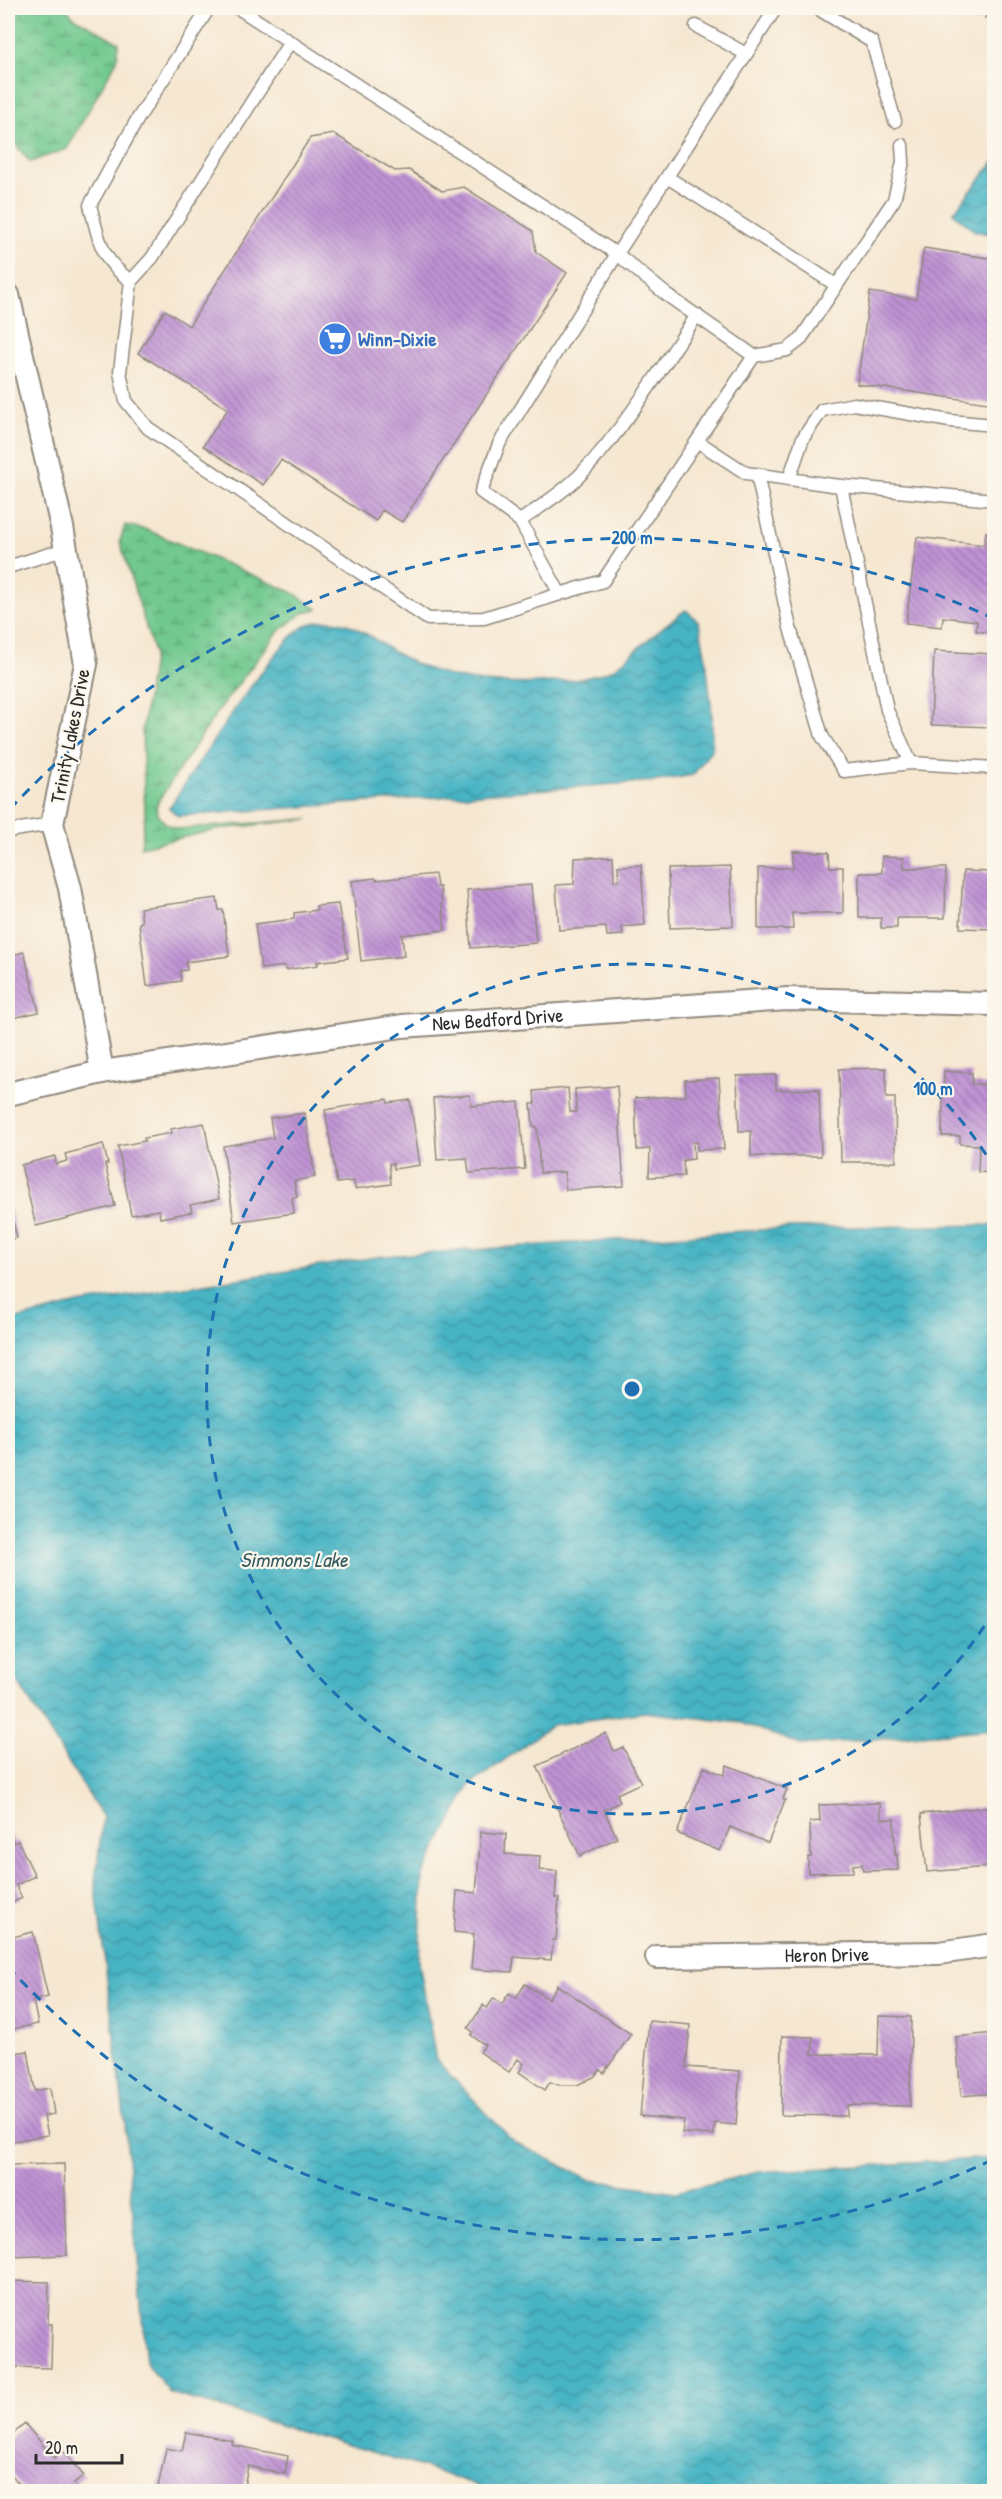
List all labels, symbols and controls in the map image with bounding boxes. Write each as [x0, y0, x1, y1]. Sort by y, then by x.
supermarket icon: Winn-Dixie [317, 321, 353, 357]
place label: Winn-Dixie [358, 325, 436, 352]
text: 200 m [612, 525, 652, 550]
street label: Trinity Lakes Drive [43, 666, 96, 805]
street label: New Bedford Drive [431, 1001, 564, 1037]
text: 100 m [913, 1076, 953, 1101]
centre of rings [622, 1379, 642, 1399]
water label: Simmons Lake [241, 1545, 349, 1574]
street label: Heron Drive [785, 1940, 869, 1968]
scale bar [36, 2427, 122, 2465]
text: 20 m [45, 2435, 78, 2460]

